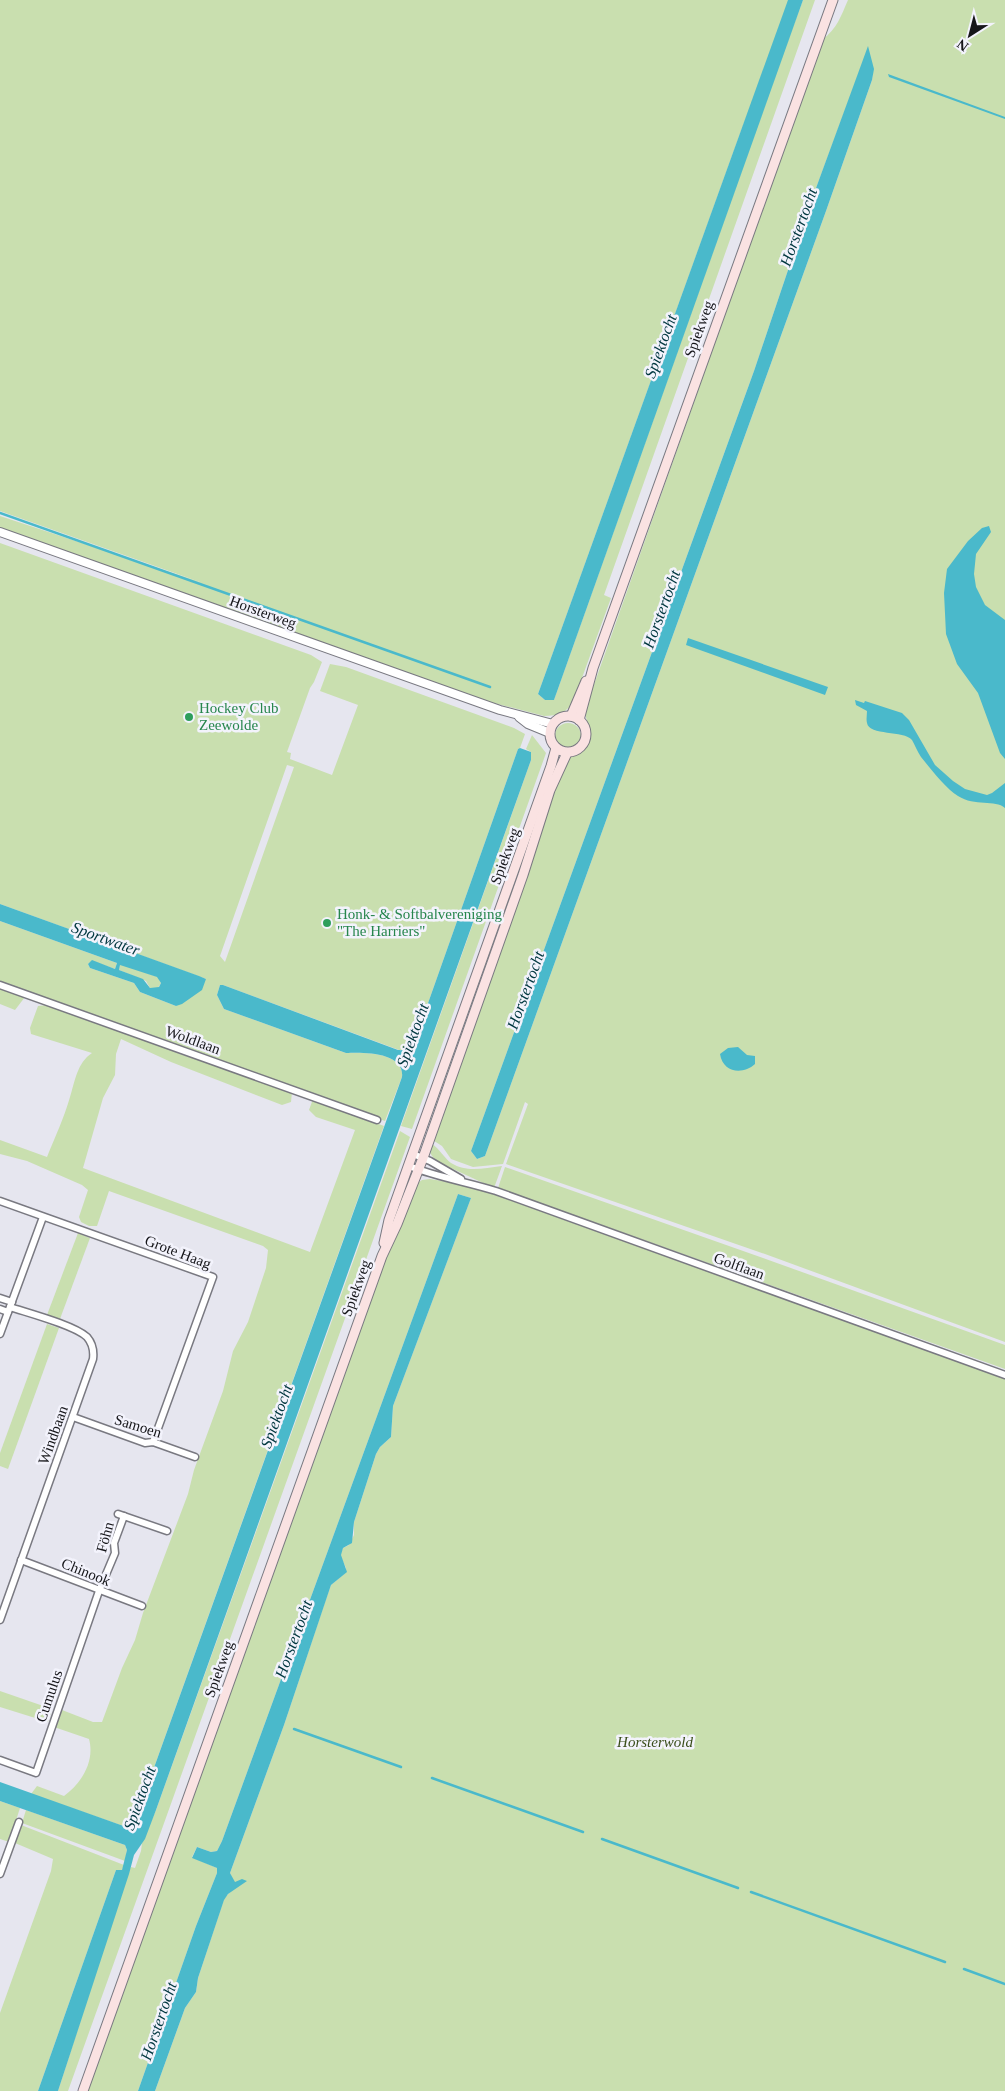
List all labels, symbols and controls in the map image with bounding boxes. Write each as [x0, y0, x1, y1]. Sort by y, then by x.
north arrow [945, 10, 995, 60]
text: N [954, 36, 971, 54]
water label: Horstertocht [776, 185, 821, 269]
street label: Spiekweg [681, 298, 717, 360]
water label: Spiektocht [641, 311, 681, 381]
water label: Horstertocht [639, 567, 684, 651]
street label: Horsterweg [227, 593, 299, 632]
place label: Hockey Club Zeewolde [199, 700, 279, 733]
marker: Hockey Club Zeewolde [183, 711, 195, 723]
street label: Spiekweg [487, 825, 523, 887]
place label: Honk- & Softbalvereniging "The Harriers" [337, 906, 502, 939]
marker: Honk- & Softbalvereniging "The Harriers" [321, 917, 333, 929]
water label: Sportwater [69, 918, 143, 960]
water label: Horstertocht [503, 948, 548, 1032]
water label: Spiektocht [393, 1000, 433, 1070]
street label: Woldlaan [163, 1023, 223, 1057]
street label: Grote Haag [143, 1232, 214, 1272]
street label: Golflaan [712, 1250, 767, 1283]
street label: Spiekweg [338, 1257, 374, 1319]
water label: Spiektocht [257, 1381, 297, 1451]
street label: Windbaan [35, 1403, 71, 1466]
street label: Samoen [113, 1411, 164, 1441]
street label: Föhn [93, 1520, 117, 1554]
street label: Chinook [59, 1555, 113, 1589]
water label: Horstertocht [271, 1597, 316, 1681]
street label: Spiekweg [201, 1638, 237, 1700]
street label: Cumulus [33, 1668, 65, 1724]
park label: Horsterwold [616, 1734, 693, 1750]
water label: Spiektocht [120, 1763, 160, 1833]
water label: Horstertocht [137, 1979, 180, 2064]

